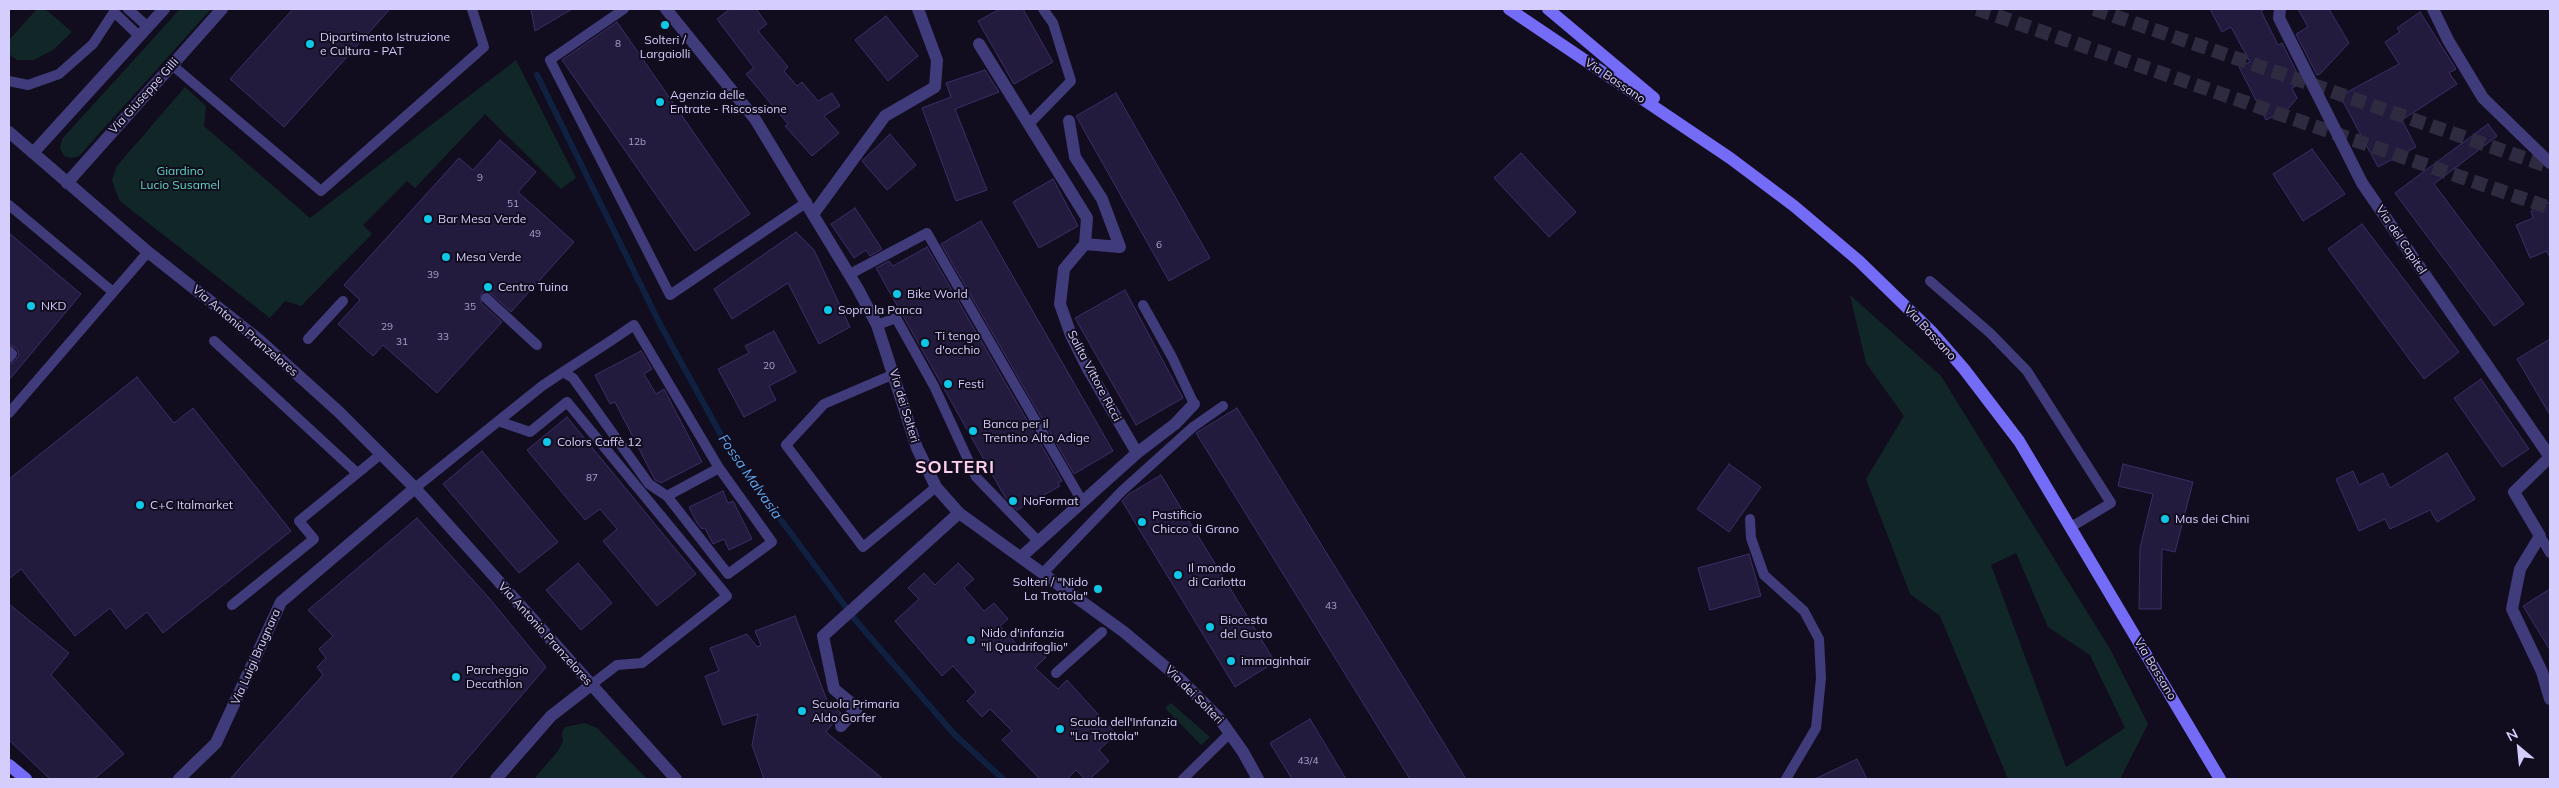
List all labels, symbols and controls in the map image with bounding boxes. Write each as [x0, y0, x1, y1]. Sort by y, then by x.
marker: Solteri / Largaiolli [659, 19, 671, 31]
place label: Dipartimento Istruzione e Cultura - PAT [320, 30, 450, 58]
place label: Solteri / Largaiolli [640, 33, 690, 61]
marker: Dipartimento Istruzione e Cultura - PAT [304, 38, 316, 50]
house number: 8 [615, 38, 621, 50]
street label: Via Giuseppe Gilli [106, 55, 182, 137]
street label: Via Bassano [1582, 55, 1648, 107]
place label: Agenzia delle Entrate - Riscossione [670, 88, 787, 116]
marker: Agenzia delle Entrate - Riscossione [654, 96, 666, 108]
house number: 12b [628, 136, 646, 148]
park label: Giardino Lucio Susamel [140, 164, 220, 192]
house number: 9 [477, 172, 483, 184]
house number: 51 [507, 198, 519, 210]
street label: Via del Capitel [2373, 203, 2429, 277]
place label: Bar Mesa Verde [438, 212, 526, 226]
marker: Bar Mesa Verde [422, 213, 434, 225]
house number: 49 [529, 228, 541, 240]
house number: 6 [1156, 239, 1162, 251]
place label: Mesa Verde [456, 250, 521, 264]
marker: Mesa Verde [440, 251, 452, 263]
house number: 39 [427, 269, 439, 281]
place label: Centro Tuina [498, 280, 568, 294]
marker: Centro Tuina [482, 281, 494, 293]
street label: Via Antonio Pranzelores [189, 283, 301, 379]
place label: Bike World [907, 287, 968, 301]
marker: Bike World [891, 288, 903, 300]
place label: NKD [41, 299, 67, 313]
marker: NKD [25, 300, 37, 312]
house number: 35 [464, 301, 476, 313]
place label: Sopra la Panca [838, 303, 922, 317]
street label: Via Bassano [1901, 303, 1959, 363]
marker: Sopra la Panca [822, 304, 834, 316]
house number: 29 [381, 321, 393, 333]
street label: Salita Vittore Ricci [1064, 328, 1124, 424]
place label: Ti tengo d'occhio [935, 329, 980, 357]
house number: 33 [437, 331, 449, 343]
house number: 31 [396, 336, 408, 348]
marker: Ti tengo d'occhio [919, 337, 931, 349]
house number: 20 [763, 360, 775, 372]
street label: Via dei Solteri [886, 367, 922, 445]
place label: Festi [958, 377, 984, 391]
marker: Festi [942, 378, 954, 390]
place label: Banca per il Trentino Alto Adige [983, 417, 1090, 445]
marker: Banca per il Trentino Alto Adige [967, 425, 979, 437]
water label: Fossa Malvasia [715, 431, 785, 523]
place label: Colors Caffè 12 [557, 435, 642, 449]
marker: Colors Caffè 12 [541, 436, 553, 448]
district label: SOLTERI [914, 457, 996, 479]
house number: 87 [586, 472, 598, 484]
place label: NoFormat [1023, 494, 1078, 508]
marker: NoFormat [1007, 495, 1019, 507]
place label: C+C Italmarket [150, 498, 233, 512]
marker: C+C Italmarket [134, 499, 146, 511]
place label: Pastificio Chicco di Grano [1152, 508, 1239, 536]
place label: Mas dei Chini [2175, 512, 2249, 526]
marker: Mas dei Chini [2159, 513, 2171, 525]
marker: Pastificio Chicco di Grano [1136, 516, 1148, 528]
place label: Il mondo di Carlotta [1188, 561, 1246, 589]
marker: Il mondo di Carlotta [1172, 569, 1184, 581]
place label: Solteri / "Nido La Trottola" [1013, 575, 1088, 603]
street label: Via Antonio Pranzelores [495, 580, 595, 688]
marker: Solteri / "Nido La Trottola" [1092, 583, 1104, 595]
house number: 43 [1325, 600, 1337, 612]
street label: Via Luigi Brugnara [228, 607, 284, 707]
place label: Biocesta del Gusto [1220, 613, 1272, 641]
marker: Biocesta del Gusto [1204, 621, 1216, 633]
place label: Nido d'infanzia "Il Quadrifoglio" [981, 626, 1068, 654]
marker: Nido d'infanzia "Il Quadrifoglio" [965, 634, 977, 646]
street label: Via Bassano [2131, 635, 2179, 703]
place label: immaginhair [1241, 654, 1311, 668]
marker: immaginhair [1225, 655, 1237, 667]
place label: Parcheggio Decathlon [466, 663, 529, 691]
street label: Via dei Solteri [1162, 663, 1226, 727]
marker: Parcheggio Decathlon [450, 671, 462, 683]
place label: Scuola Primaria Aldo Gorfer [812, 697, 899, 725]
marker: Scuola Primaria Aldo Gorfer [796, 705, 808, 717]
place label: Scuola dell'Infanzia "La Trottola" [1070, 715, 1177, 743]
marker: Scuola dell'Infanzia "La Trottola" [1054, 723, 1066, 735]
north arrow [2494, 723, 2544, 773]
text: N [2503, 724, 2521, 745]
house number: 43/4 [1298, 755, 1318, 767]

